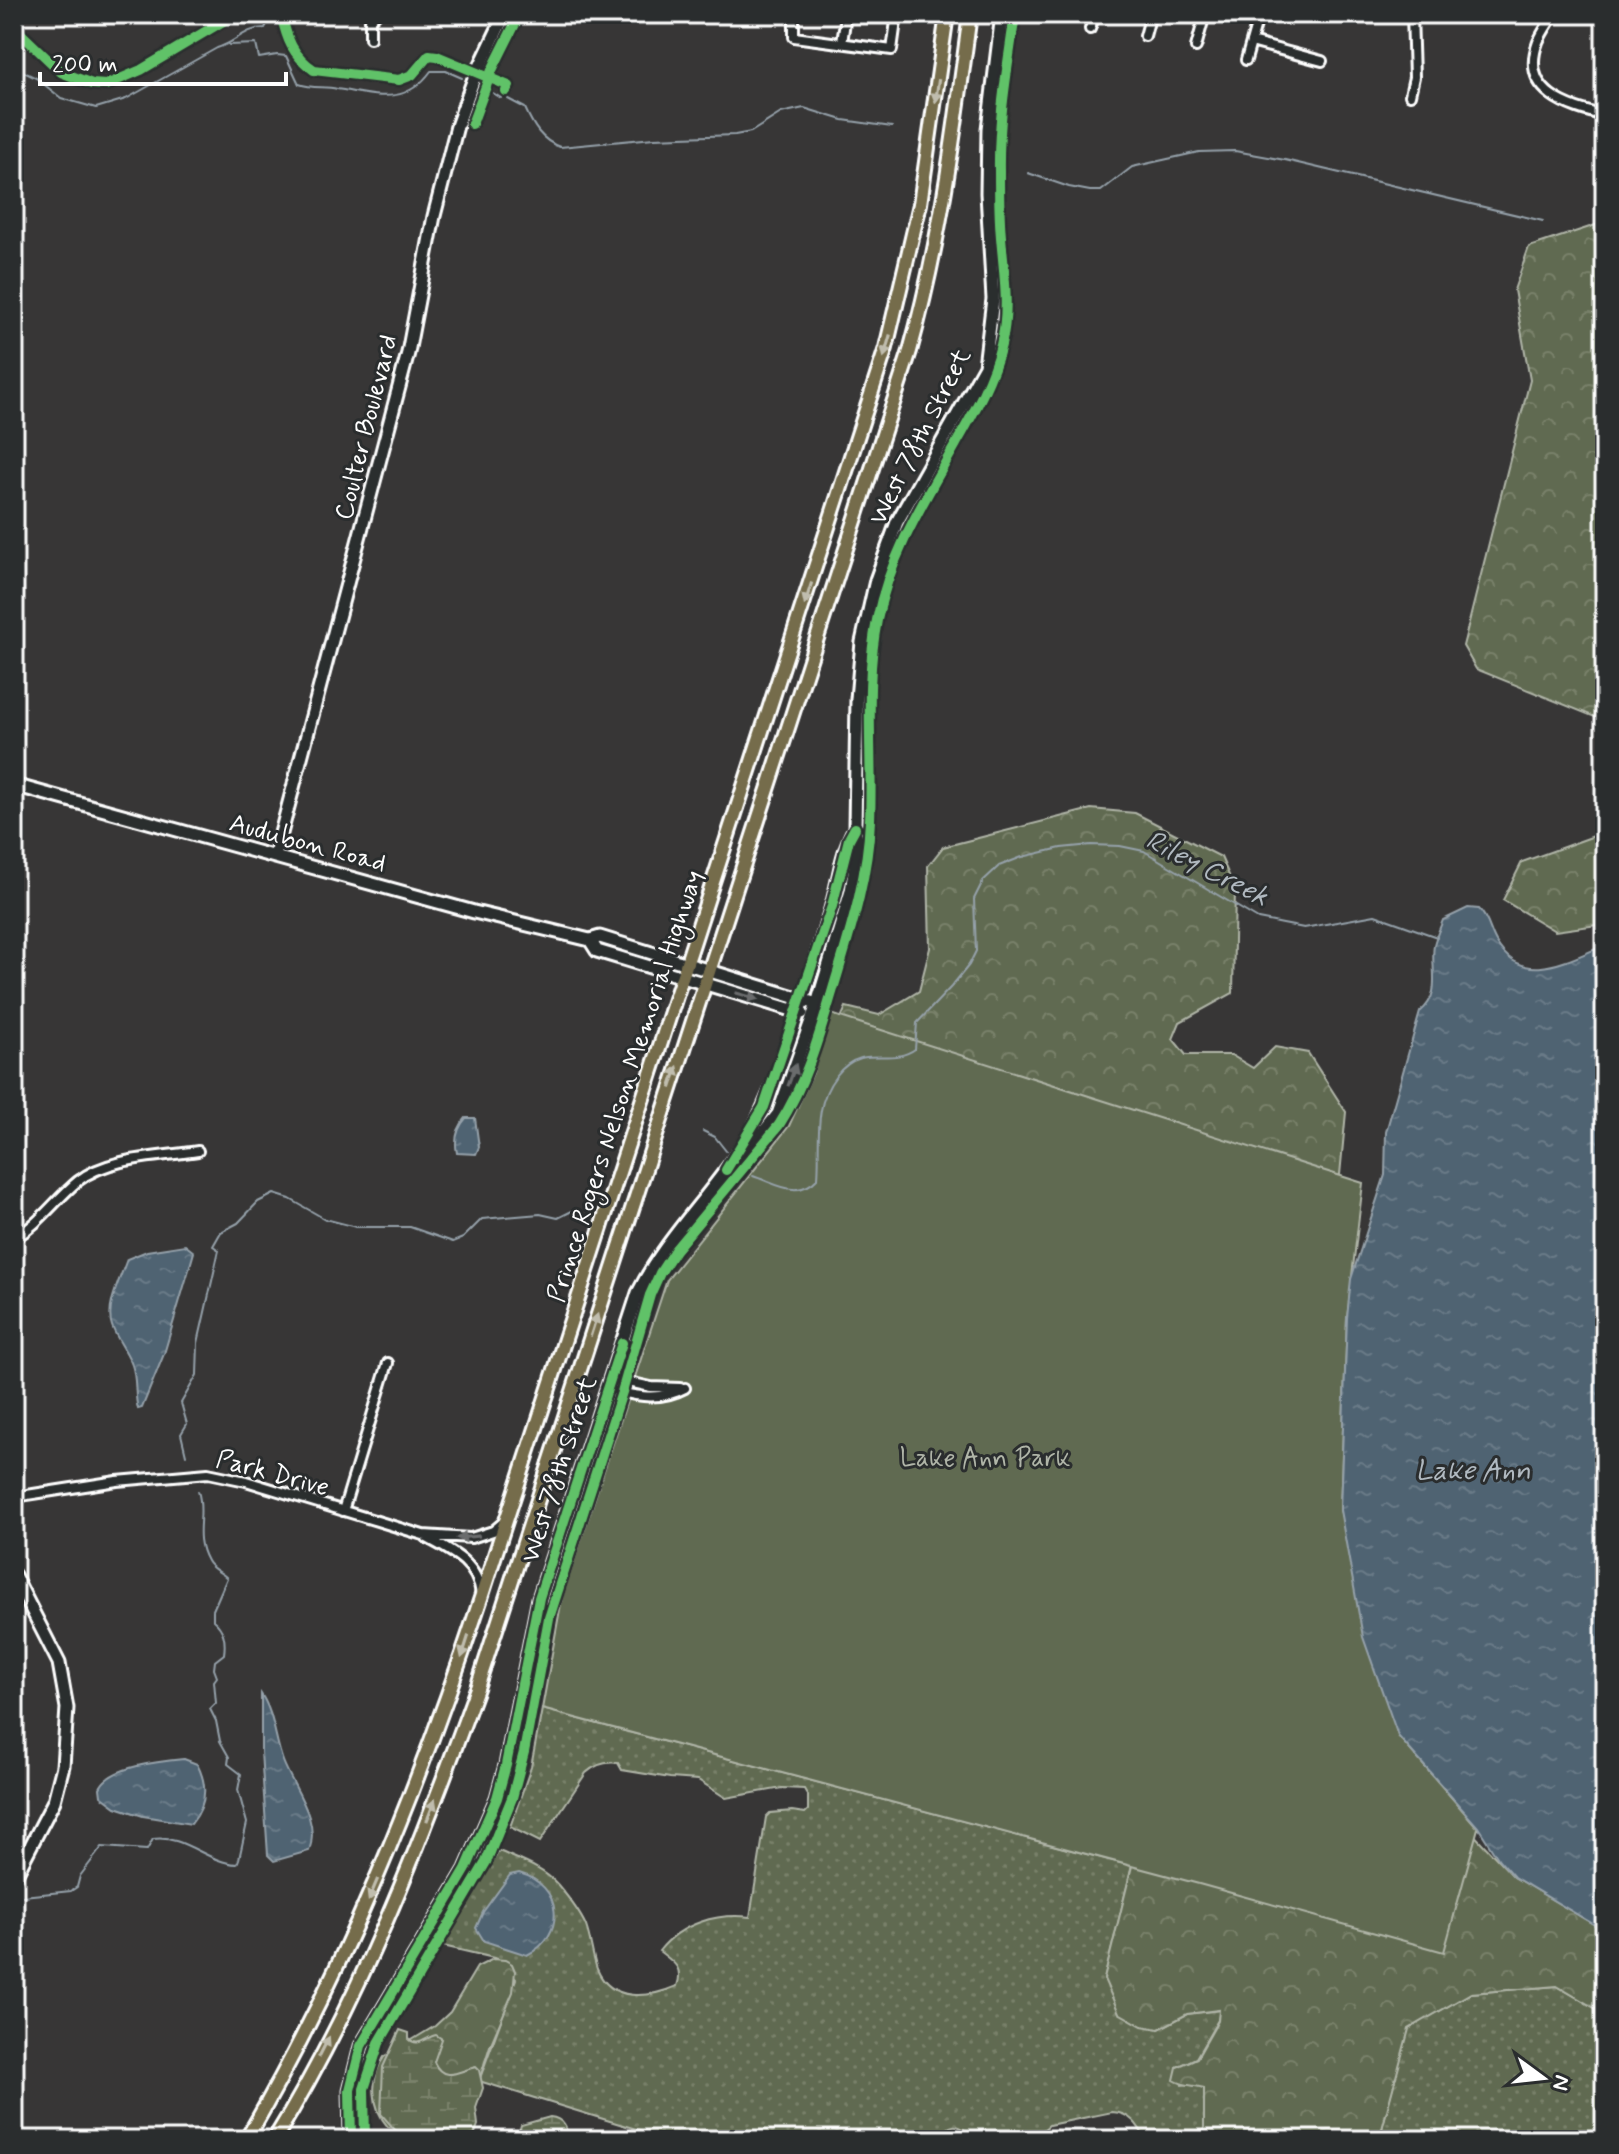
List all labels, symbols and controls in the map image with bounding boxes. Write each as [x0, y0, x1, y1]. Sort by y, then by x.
scale bar [40, 36, 286, 86]
text: 200 m [52, 50, 118, 81]
one-way arrow [930, 79, 943, 104]
street label: Coulter Boulevard [328, 331, 406, 524]
one-way arrow [880, 334, 892, 359]
street label: West 78th Street [862, 343, 980, 531]
one-way arrow [801, 582, 813, 606]
street label: Audubon Road [225, 807, 390, 881]
water label: Riley Creek [1139, 822, 1275, 916]
street label: Prince Rogers Nelson Memorial Highway [540, 866, 714, 1308]
one-way arrow [736, 990, 760, 1003]
one-way arrow [786, 1063, 798, 1087]
one-way arrow [669, 1065, 681, 1089]
one-way arrow [589, 1312, 601, 1336]
street label: West 78th Street [514, 1372, 606, 1567]
park label: Lake Ann Park [900, 1442, 1071, 1476]
street label: Park Drive [212, 1443, 333, 1505]
water label: Lake Ann [1415, 1453, 1531, 1490]
one-way arrow [455, 1531, 480, 1544]
one-way arrow [459, 1635, 471, 1659]
one-way arrow [425, 1798, 438, 1822]
one-way arrow [367, 1878, 380, 1901]
one-way arrow [318, 2035, 331, 2058]
north arrow [1503, 2038, 1583, 2118]
text: N [1545, 2072, 1576, 2093]

